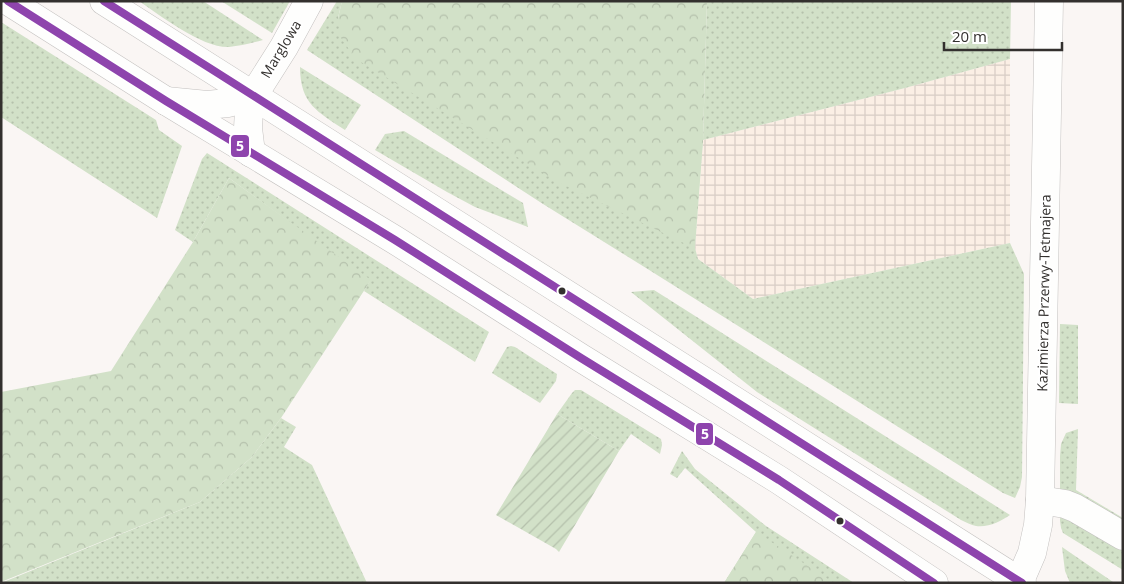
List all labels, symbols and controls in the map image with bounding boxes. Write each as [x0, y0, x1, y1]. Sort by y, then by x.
street label: Marglowa [256, 16, 305, 81]
scale bar [944, 20, 1062, 52]
text: 20 m [952, 26, 987, 46]
line badge: 5 [230, 134, 250, 158]
text: 5 [236, 136, 244, 155]
street label: Kazimierza Przerwy-Tetmajera [1032, 194, 1055, 392]
unlabelled marker [557, 286, 567, 296]
line badge: 5 [695, 422, 714, 446]
text: 5 [701, 424, 709, 443]
unlabelled marker [835, 516, 845, 526]

